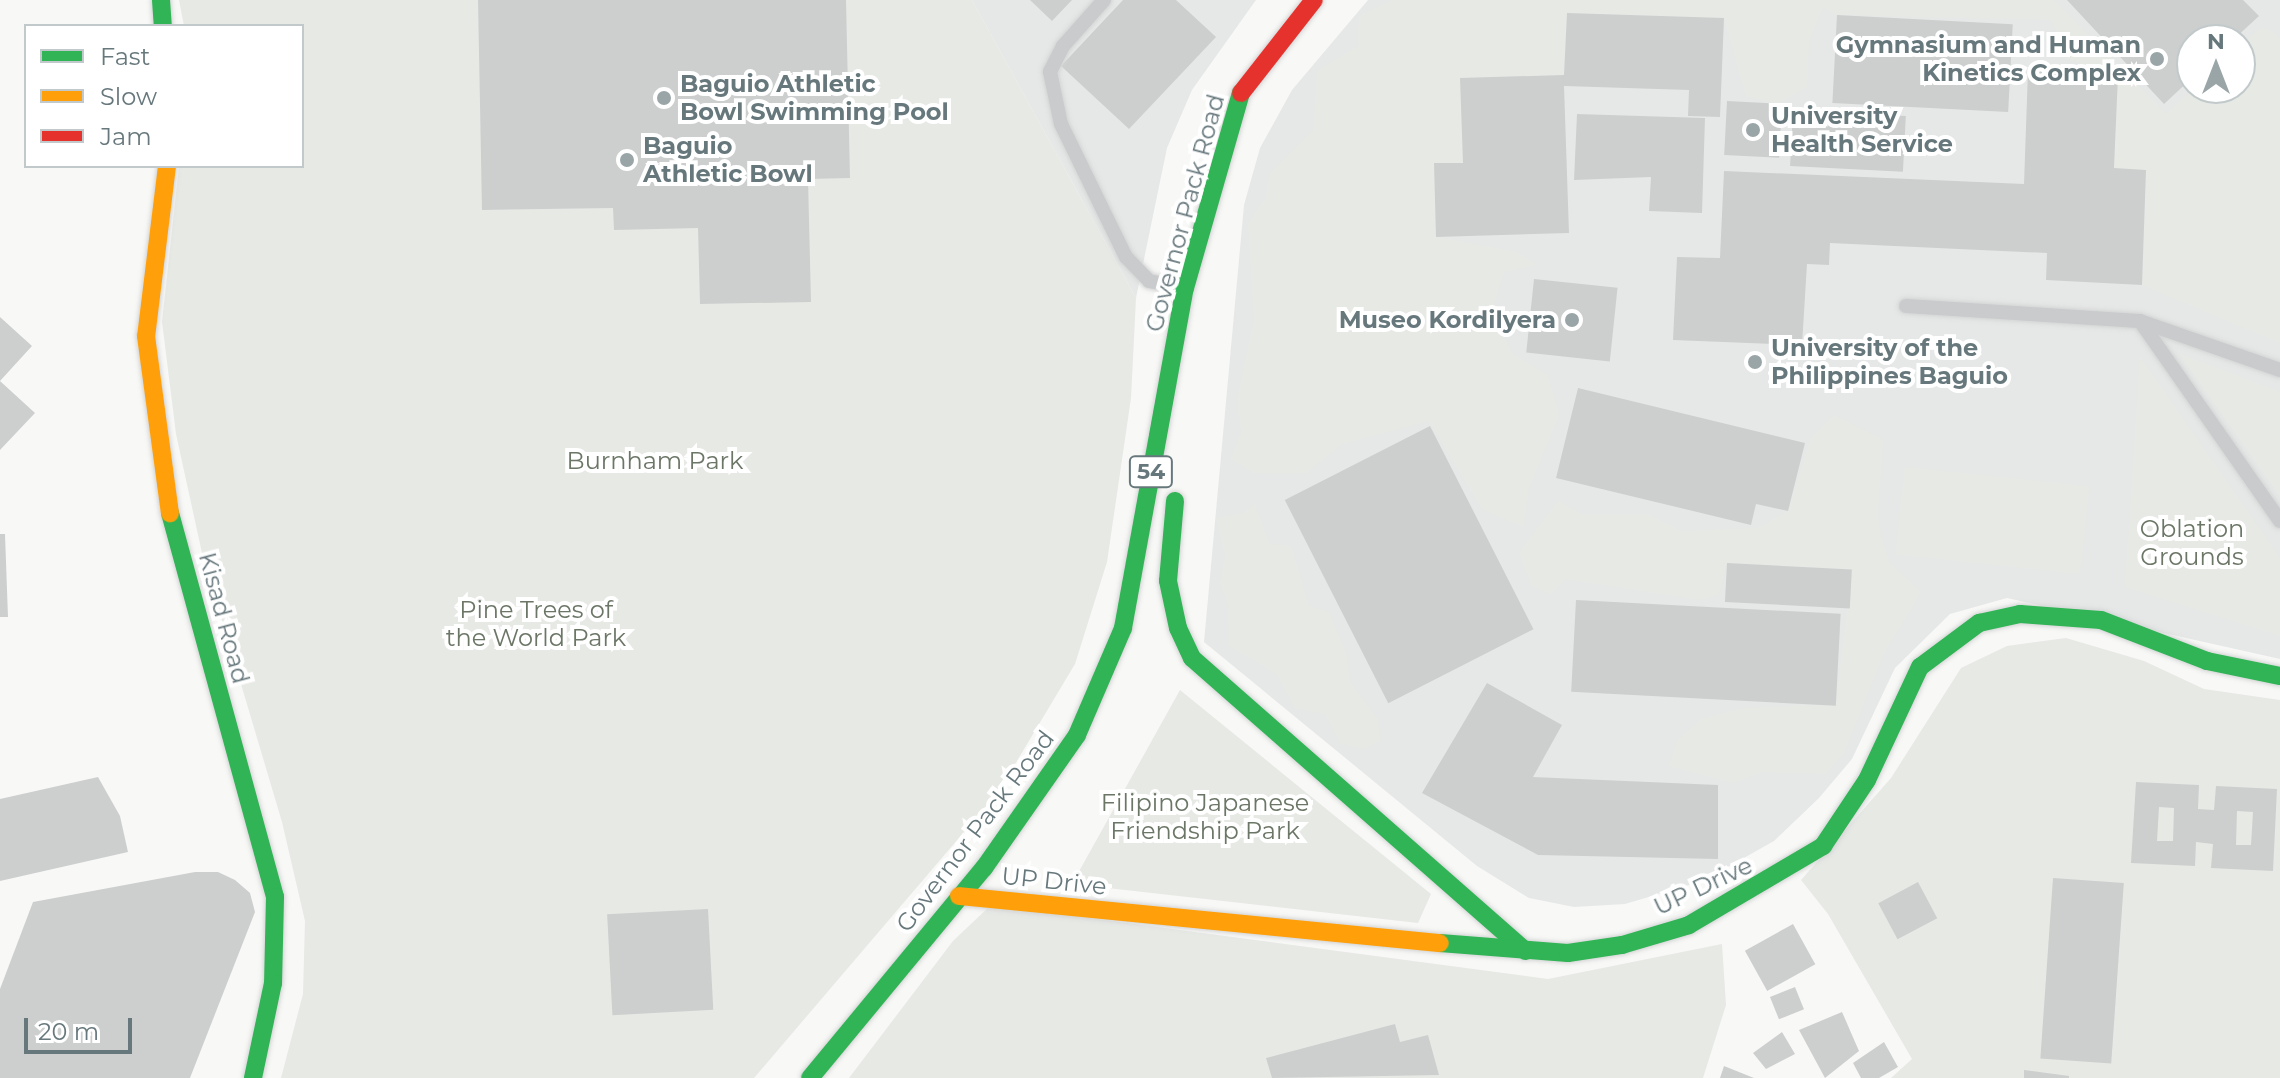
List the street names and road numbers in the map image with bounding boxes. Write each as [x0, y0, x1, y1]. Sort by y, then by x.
street label: Governor Pack Road [1139, 91, 1231, 335]
road number: 54 [1127, 454, 1175, 490]
street label: Kisad Road [193, 549, 255, 687]
street label: Governor Pack Road [890, 725, 1060, 937]
street label: UP Drive [1649, 851, 1757, 921]
street label: UP Drive [1000, 861, 1108, 901]

